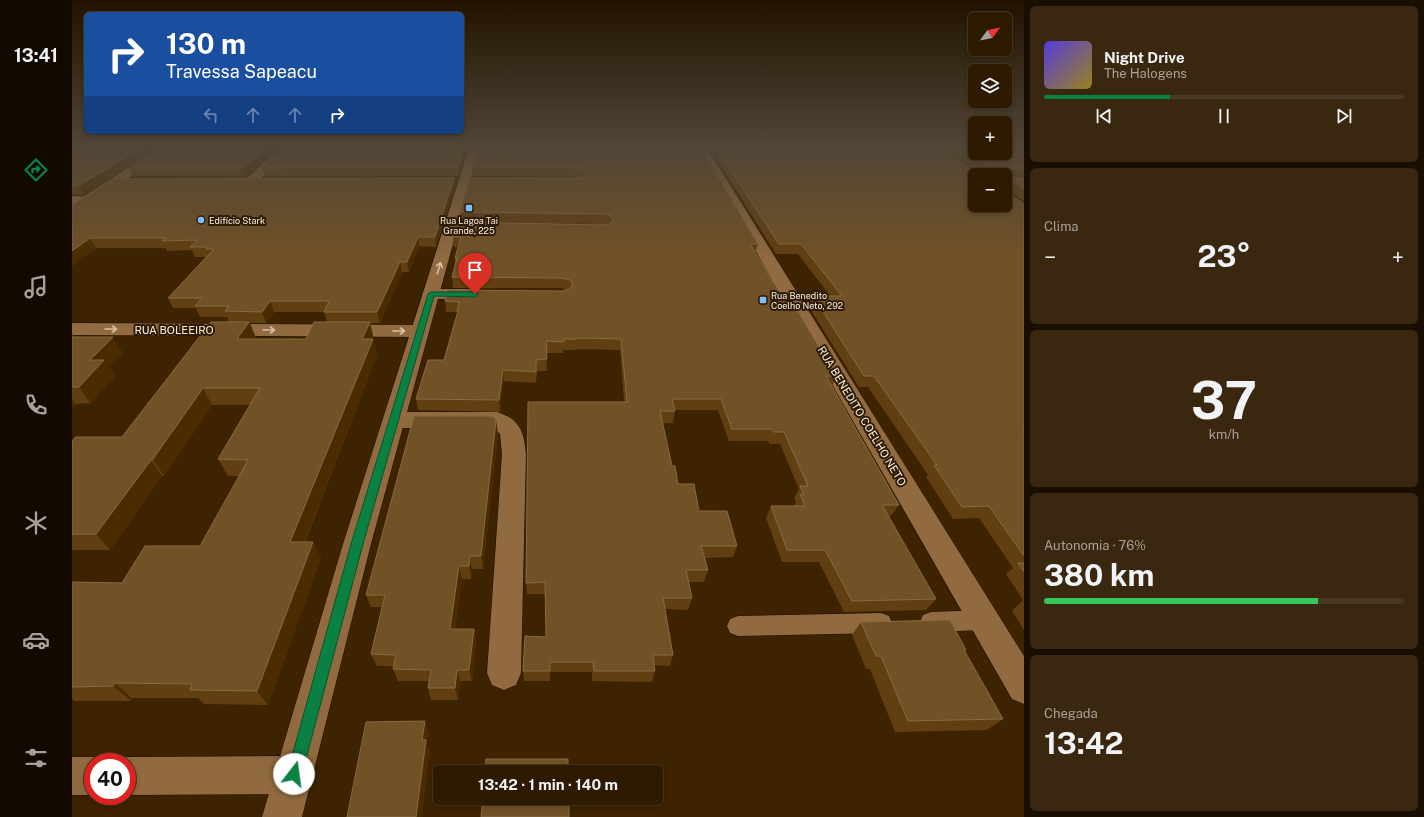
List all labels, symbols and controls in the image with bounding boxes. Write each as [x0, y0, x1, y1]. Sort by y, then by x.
north arrow [968, 12, 1012, 56]
map controls [968, 12, 1012, 212]
text: 130 m [166, 27, 246, 60]
icon: right [100, 28, 152, 80]
text: 13:41 [14, 45, 58, 66]
text: Night Drive [1104, 49, 1185, 66]
text: Travessa Sapeacu [166, 61, 317, 82]
button: layers [968, 64, 1012, 108]
text: The Halogens [1104, 66, 1187, 81]
icon: left [200, 104, 222, 126]
icon: ahead [242, 104, 264, 126]
icon: ahead [284, 104, 306, 126]
icon: right [326, 104, 348, 126]
icon: previous [1093, 105, 1115, 127]
icon: pause [1213, 105, 1235, 127]
icon: next [1333, 105, 1355, 127]
button: + [968, 116, 1012, 160]
icon: directions [22, 156, 50, 184]
button: − [968, 168, 1012, 212]
marker: Rua Lagoa Tai Grande, 225 [464, 203, 474, 213]
marker: Edifício Stark [196, 215, 206, 225]
place label: Edifício Stark [209, 215, 265, 226]
place label: Rua Lagoa Tai Grande, 225 [440, 215, 498, 236]
text: Clima [1044, 219, 1079, 234]
text: 23° [1197, 238, 1251, 274]
text: − [1044, 244, 1056, 270]
text: + [1392, 244, 1404, 270]
pin [458, 253, 492, 294]
icon: arrive [464, 259, 486, 281]
one-way arrow [436, 262, 443, 275]
icon: music [22, 273, 50, 301]
place label: Rua Benedito Coelho Neto, 292 [771, 290, 843, 311]
marker: Rua Benedito Coelho Neto, 292 [758, 295, 768, 305]
street label: RUA BOLEEIRO [134, 324, 214, 336]
one-way arrow [104, 326, 117, 333]
one-way arrow [262, 326, 275, 334]
one-way arrow [392, 327, 405, 335]
street label: RUA BENEDITO COELHO NETO [816, 344, 908, 488]
text: 37 [1191, 370, 1257, 431]
icon: phone [22, 391, 50, 419]
text: km/h [1209, 427, 1239, 442]
icon: climate [22, 509, 50, 537]
text: Autonomia · 76% [1044, 538, 1146, 553]
text: 380 km [1044, 557, 1154, 593]
icon: car [22, 626, 50, 654]
text: Chegada [1044, 706, 1098, 721]
text: 13:42 [1044, 725, 1124, 761]
icon: filters [22, 744, 50, 772]
speed limit sign: 40 [84, 753, 136, 805]
position arrow [273, 753, 315, 795]
text: 13:42 · 1 min · 140 m [478, 776, 618, 793]

